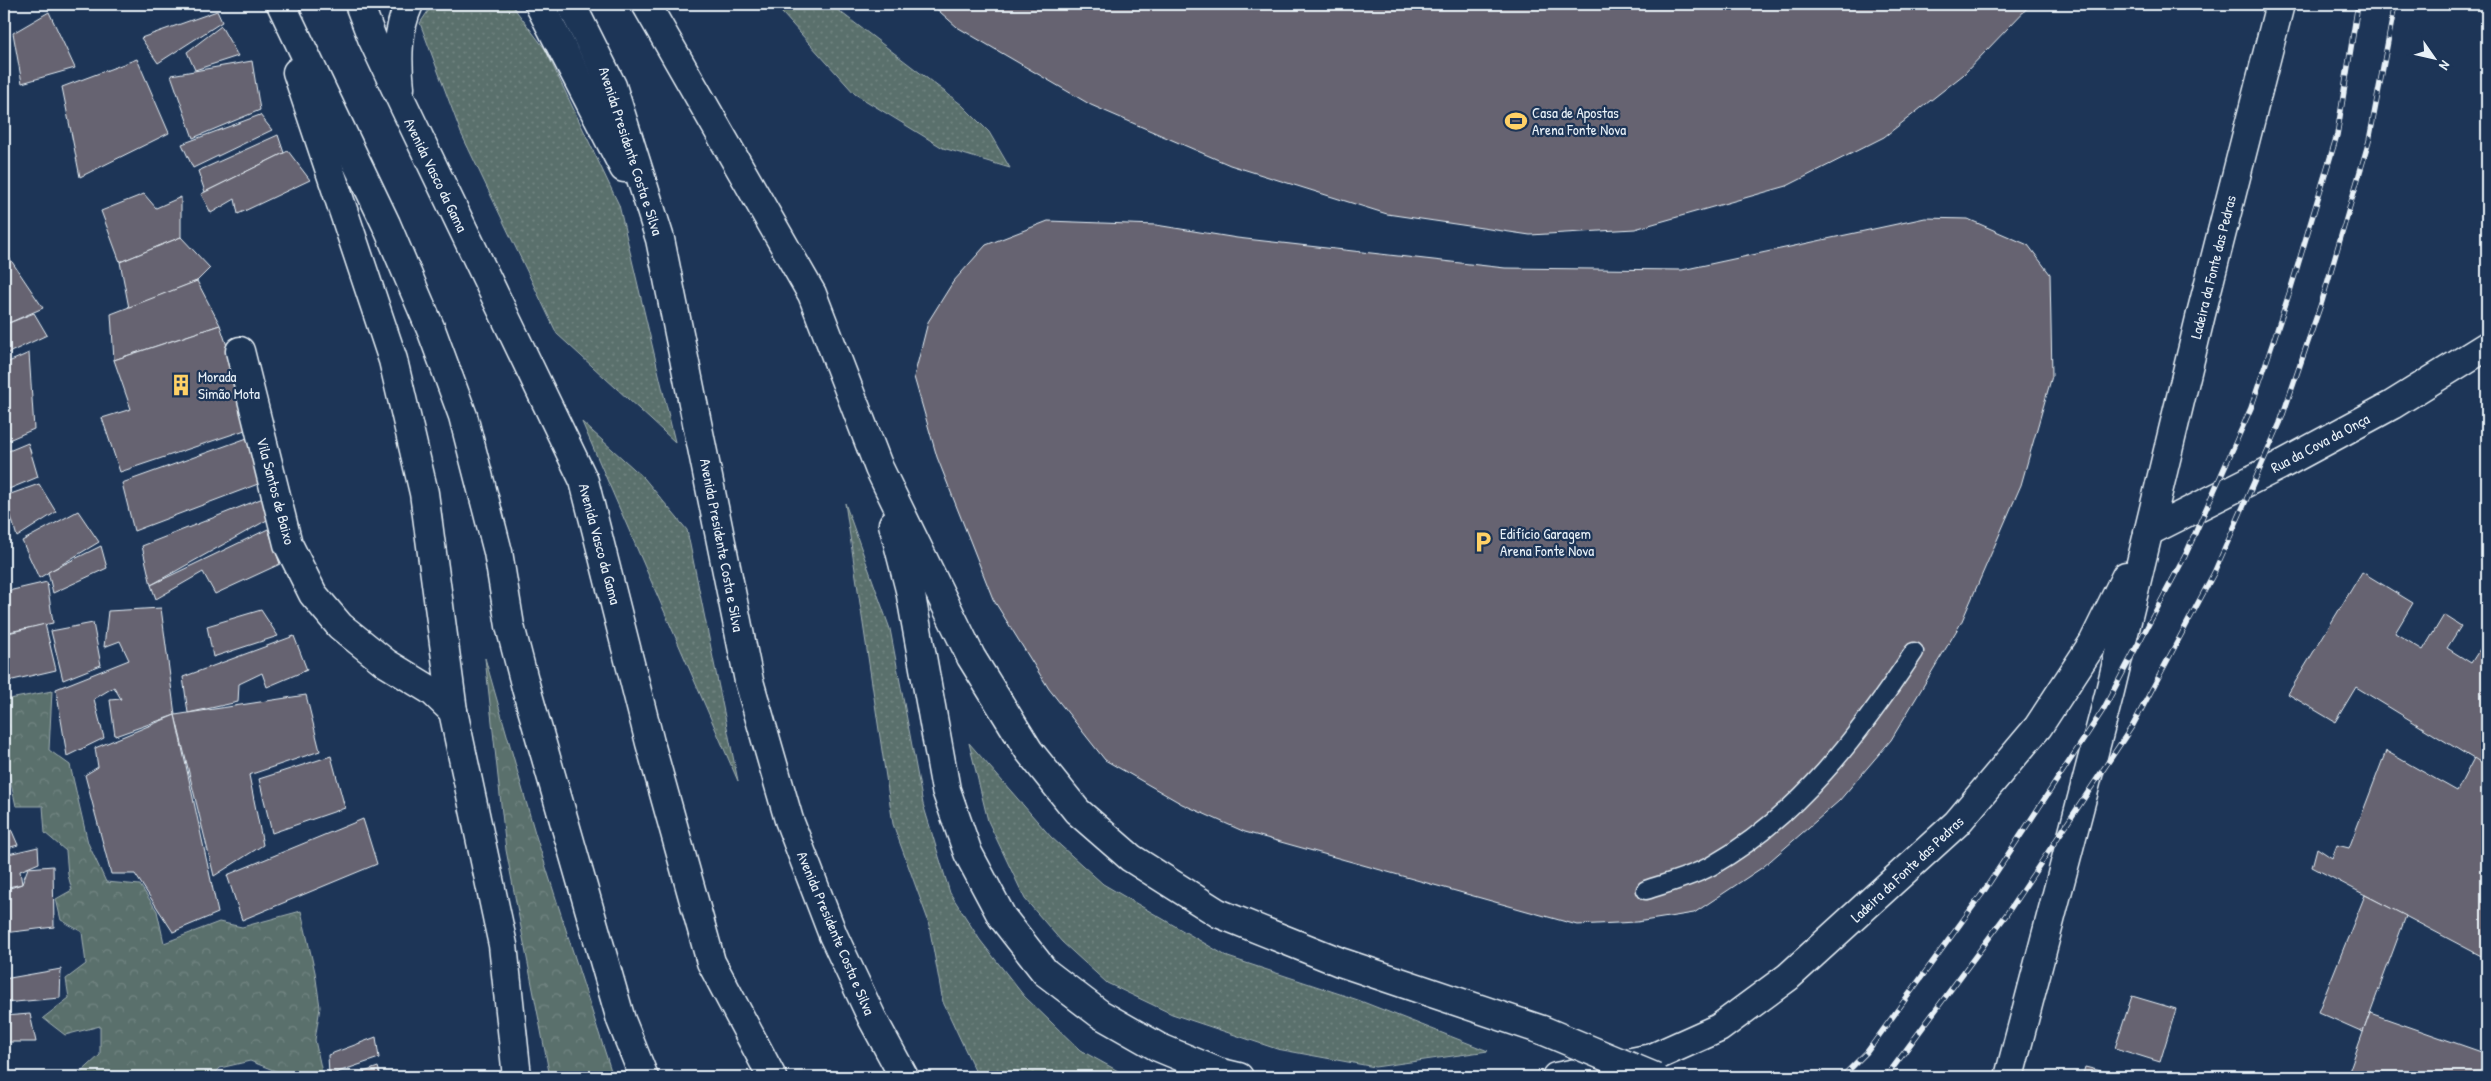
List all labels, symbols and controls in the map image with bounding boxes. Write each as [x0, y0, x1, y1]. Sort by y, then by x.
north arrow [2408, 32, 2458, 82]
text: N [2435, 57, 2455, 74]
street label: Avenida Presidente Costa e Silva [594, 64, 668, 238]
place label: Casa de Apostas Arena Fonte Nova [1532, 102, 1626, 140]
sports icon: Casa de Apostas Arena Fonte Nova [1503, 108, 1529, 134]
street label: Avenida Vasco da Gama [399, 115, 473, 236]
street label: Ladeira da Fonte das Pedras [2185, 193, 2241, 341]
place label: Morada Simão Mota [198, 366, 260, 404]
building icon: Morada Simão Mota [168, 372, 194, 398]
street label: Rua da Cova da Onça [2267, 408, 2373, 478]
street label: Vila Santos de Baixo [252, 435, 300, 547]
street label: Avenida Presidente Costa e Silva [695, 457, 749, 633]
street label: Avenida Vasco da Gama [574, 481, 626, 607]
place label: Edifício Garagem Arena Fonte Nova [1500, 523, 1594, 561]
parking icon: Edifício Garagem Arena Fonte Nova [1470, 529, 1496, 555]
street label: Ladeira da Fonte das Pedras [1846, 811, 1968, 927]
street label: Avenida Presidente Costa e Silva [792, 848, 880, 1018]

